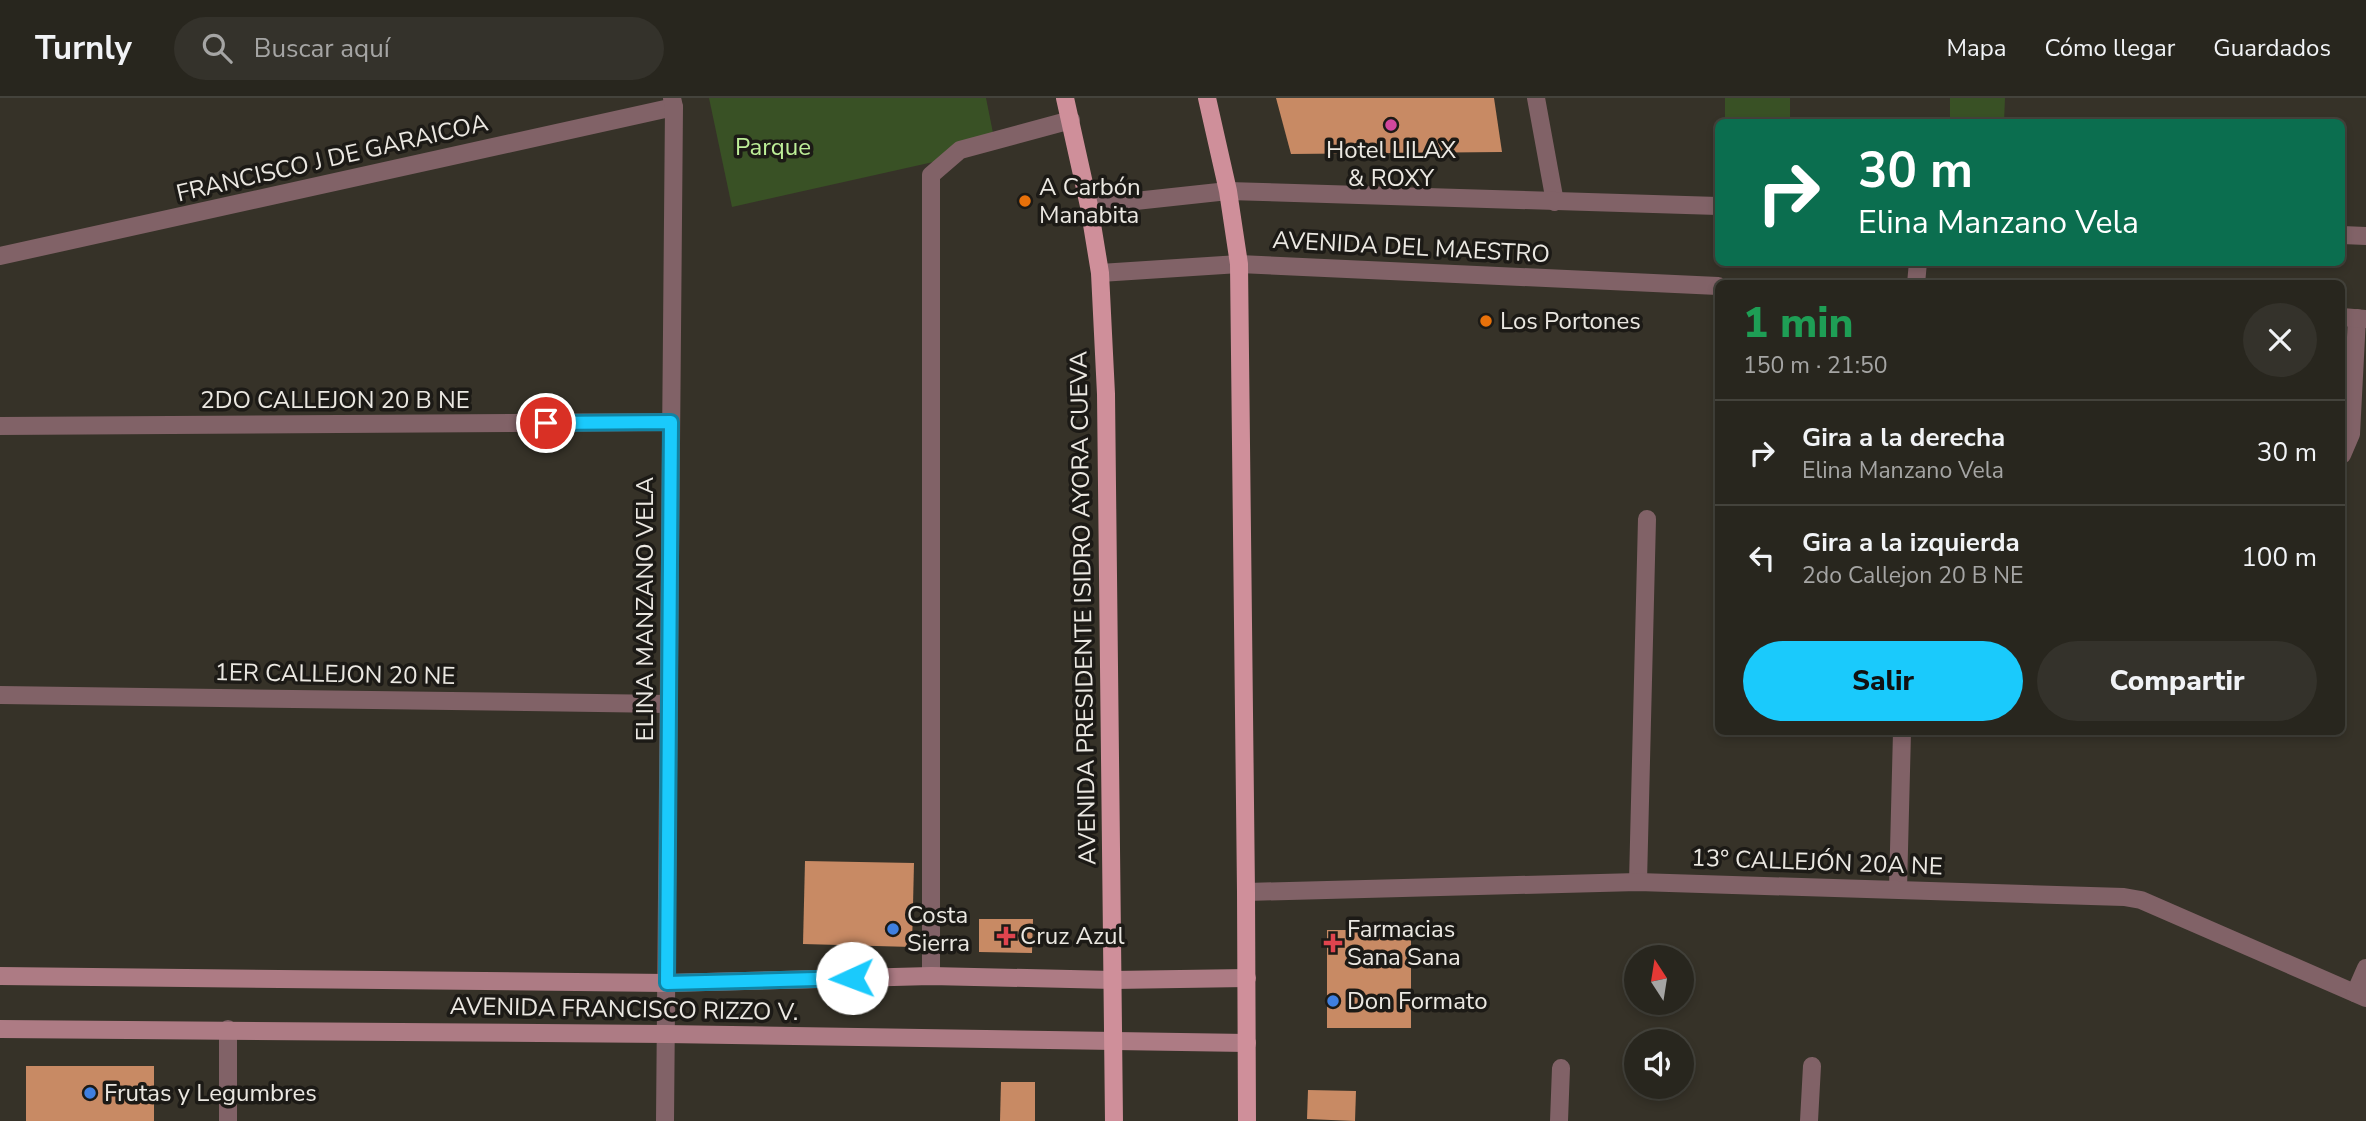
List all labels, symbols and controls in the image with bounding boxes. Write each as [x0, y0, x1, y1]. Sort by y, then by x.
search box [174, 17, 664, 80]
text: Turnly [35, 26, 132, 71]
icon: search [198, 29, 236, 67]
text: Buscar aquí [254, 31, 390, 66]
text: Mapa [1946, 32, 2006, 64]
text: Cómo llegar [2044, 32, 2175, 64]
text: Guardados [2213, 32, 2331, 64]
street label: FRANCISCO J DE GARAICOA [173, 106, 491, 209]
marker: Hotel LILAX & ROXY [1383, 117, 1399, 133]
park label: Parque [735, 131, 811, 163]
place label: Hotel LILAX & ROXY [1326, 134, 1456, 194]
text: 30 m [1858, 137, 1973, 204]
icon: right [1743, 147, 1834, 238]
place label: A Carbón Manabita [1039, 171, 1141, 231]
marker: A Carbón Manabita [1017, 193, 1033, 209]
text: Elina Manzano Vela [1858, 201, 2139, 244]
street label: AVENIDA DEL MAESTRO [1271, 224, 1551, 270]
text: 1 min [1743, 295, 1853, 352]
button: close [2243, 303, 2317, 377]
place label: Los Portones [1500, 305, 1641, 337]
marker: Los Portones [1478, 313, 1494, 329]
street label: AVENIDA PRESIDENTE ISIDRO AYORA CUEVA [1063, 350, 1103, 865]
text: 150 m · 21:50 [1743, 350, 1888, 381]
street label: 2DO CALLEJON 20 B NE [200, 384, 470, 416]
pin [516, 393, 576, 453]
icon: arrive [527, 404, 565, 442]
text: Gira a la derecha [1802, 420, 2005, 455]
icon: right [1743, 434, 1781, 472]
text: 30 m [2257, 435, 2317, 470]
text: Elina Manzano Vela [1802, 455, 2004, 486]
street label: ELINA MANZANO VELA [629, 476, 661, 741]
text: Gira a la izquierda [1802, 525, 2020, 560]
icon: left [1743, 539, 1781, 577]
text: 100 m [2241, 540, 2317, 575]
text: 2do Callejon 20 B NE [1802, 560, 2024, 591]
button: Salir [1743, 641, 2023, 721]
button: Compartir [2037, 641, 2317, 721]
street label: 1ER CALLEJON 20 NE [214, 656, 456, 692]
street label: 13° CALLEJÓN 20A NE [1691, 842, 1943, 882]
place label: Costa Sierra [907, 899, 970, 959]
place label: Farmacias Sana Sana [1347, 913, 1461, 973]
place label: Cruz Azul [1020, 920, 1125, 952]
marker: Costa Sierra [885, 921, 901, 937]
marker: Cruz Azul [998, 928, 1014, 944]
marker: Farmacias Sana Sana [1325, 935, 1341, 951]
position arrow [815, 941, 889, 1015]
north arrow [1624, 945, 1694, 1015]
map controls [1624, 945, 1694, 1099]
place label: Don Formato [1347, 985, 1487, 1017]
street label: AVENIDA FRANCISCO RIZZO V. [449, 990, 799, 1028]
marker: Don Formato [1325, 993, 1341, 1009]
button: sound [1624, 1029, 1694, 1099]
place label: Frutas y Legumbres [104, 1077, 317, 1109]
marker: Frutas y Legumbres [82, 1085, 98, 1101]

